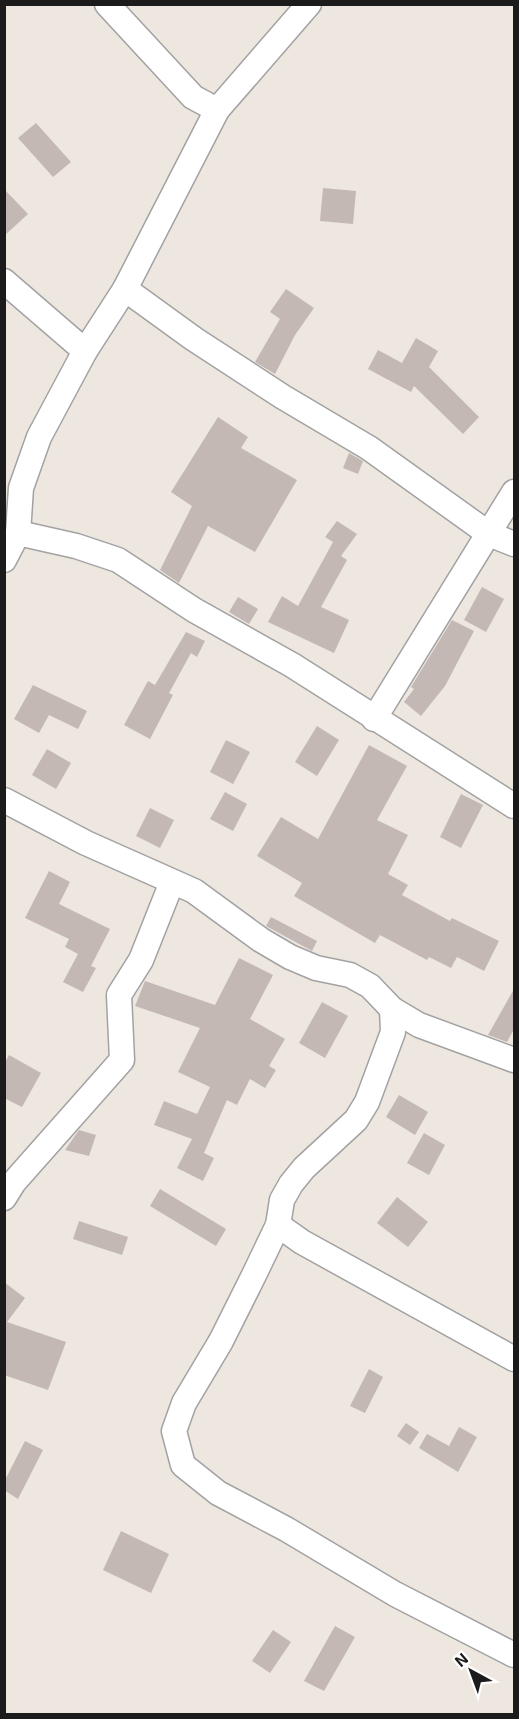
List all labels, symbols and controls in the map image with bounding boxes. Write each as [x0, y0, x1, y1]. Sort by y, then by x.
north arrow [441, 1641, 501, 1701]
text: N [450, 1648, 471, 1670]

